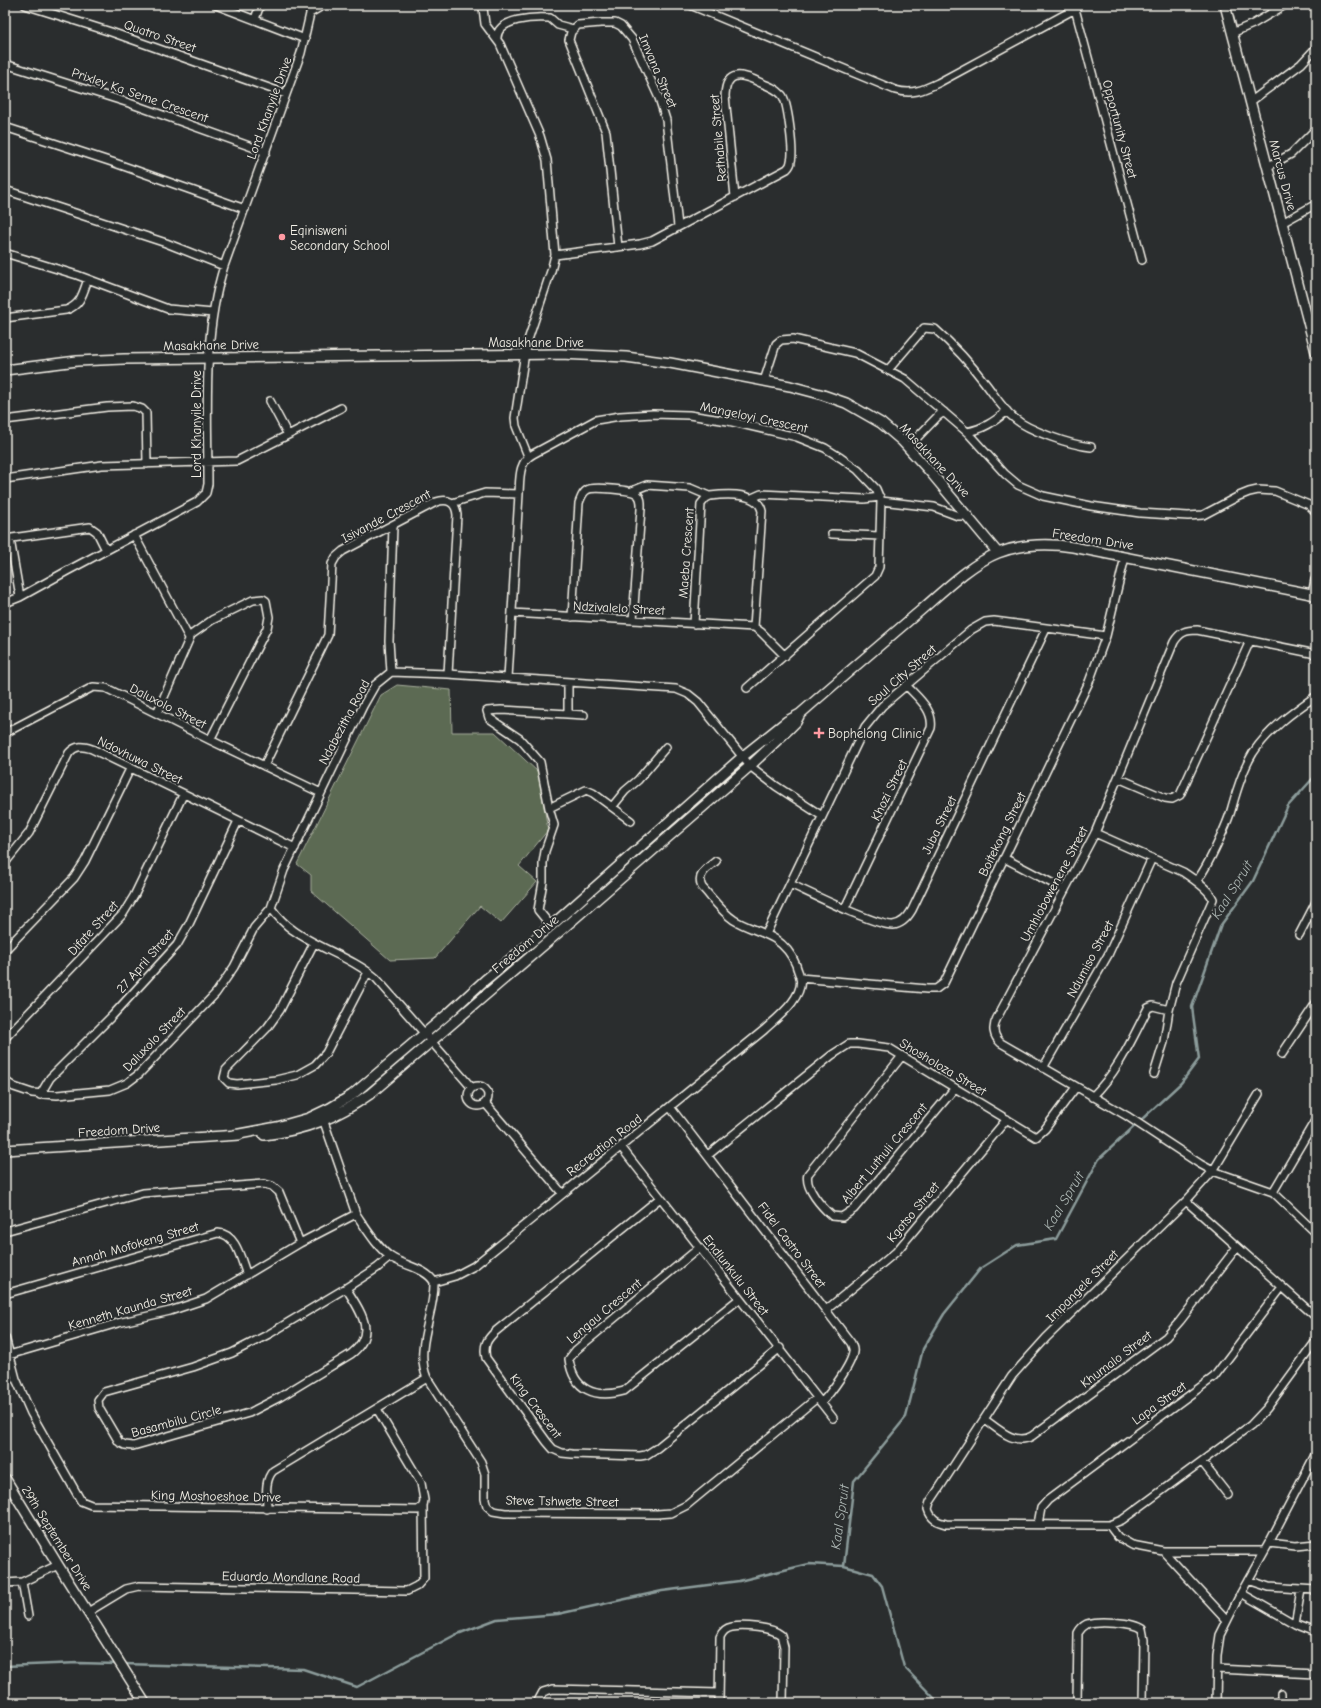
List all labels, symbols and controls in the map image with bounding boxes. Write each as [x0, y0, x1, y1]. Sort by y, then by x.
street label: Quatro Street [122, 17, 199, 56]
street label: Imvana Street [636, 32, 681, 111]
street label: Lord Khanyile Drive [244, 54, 295, 161]
street label: Prixley Ka Seme Crescent [70, 65, 211, 126]
street label: Opportunity Street [1100, 78, 1141, 181]
street label: Rethabile Street [707, 92, 729, 182]
street label: Marcus Drive [1266, 138, 1300, 213]
place label: Eqinisweni Secondary School [290, 223, 390, 253]
marker: Eqinisweni Secondary School [277, 232, 287, 242]
street label: Masakhane Drive [488, 335, 584, 350]
street label: Masakhane Drive [163, 337, 259, 353]
street label: Lord Khanyile Drive [189, 370, 204, 478]
street label: Mangeloyi Crescent [699, 398, 810, 436]
street label: Masakhane Drive [897, 420, 973, 500]
street label: Isivande Crescent [339, 486, 434, 546]
street label: Maeba Crescent [675, 506, 697, 599]
street label: Freedom Drive [1051, 525, 1135, 553]
street label: Ndzivalelo Street [573, 598, 667, 618]
street label: Soul City Street [865, 641, 940, 709]
street label: Ndabezitha Road [315, 677, 373, 767]
street label: Daluxolo Street [127, 680, 210, 732]
place label: Bophelong Clinic [828, 726, 922, 741]
marker: Bophelong Clinic [813, 727, 825, 739]
street label: Ndovhuwa Street [95, 733, 186, 788]
street label: Khozi Street [868, 756, 911, 823]
street label: Boitekong Street [975, 788, 1029, 878]
street label: Juba Street [918, 792, 960, 857]
street label: Umhlobowenene Street [1017, 823, 1091, 944]
water label: Kaal Spruit [1207, 856, 1257, 922]
street label: Difate Street [65, 897, 122, 958]
street label: Freedom Drive [489, 911, 562, 976]
street label: Ndumiso Street [1063, 917, 1117, 1000]
street label: 27 April Street [113, 925, 178, 996]
street label: Daluxolo Street [120, 1003, 189, 1074]
street label: Shosholoza Street [897, 1035, 990, 1099]
street label: Albert Luthuli Crescent [838, 1099, 931, 1206]
street label: Recreation Road [563, 1111, 645, 1179]
street label: Freedom Drive [77, 1120, 161, 1140]
water label: Kaal Spruit [1040, 1167, 1089, 1233]
street label: Kgotso Street [884, 1178, 943, 1245]
street label: Fidel Castro Street [755, 1199, 830, 1292]
street label: Annah Mofokeng Street [70, 1218, 201, 1269]
street label: Endlunkulu Street [700, 1232, 773, 1319]
street label: Impangele Street [1043, 1246, 1122, 1325]
street label: Lengau Crescent [564, 1275, 645, 1347]
street label: Kenneth Kaunda Street [66, 1283, 195, 1333]
street label: Khumalo Street [1078, 1327, 1155, 1391]
street label: King Crescent [507, 1371, 566, 1442]
street label: Lapa Street [1129, 1378, 1190, 1428]
street label: Basambilu Circle [129, 1402, 223, 1440]
water label: Kaal Spruit [827, 1482, 853, 1551]
street label: 29th September Drive [19, 1483, 96, 1594]
street label: King Moshoeshoe Drive [151, 1487, 282, 1505]
street label: Steve Tshwete Street [505, 1493, 620, 1510]
street label: Eduardo Mondlane Road [222, 1568, 360, 1586]

